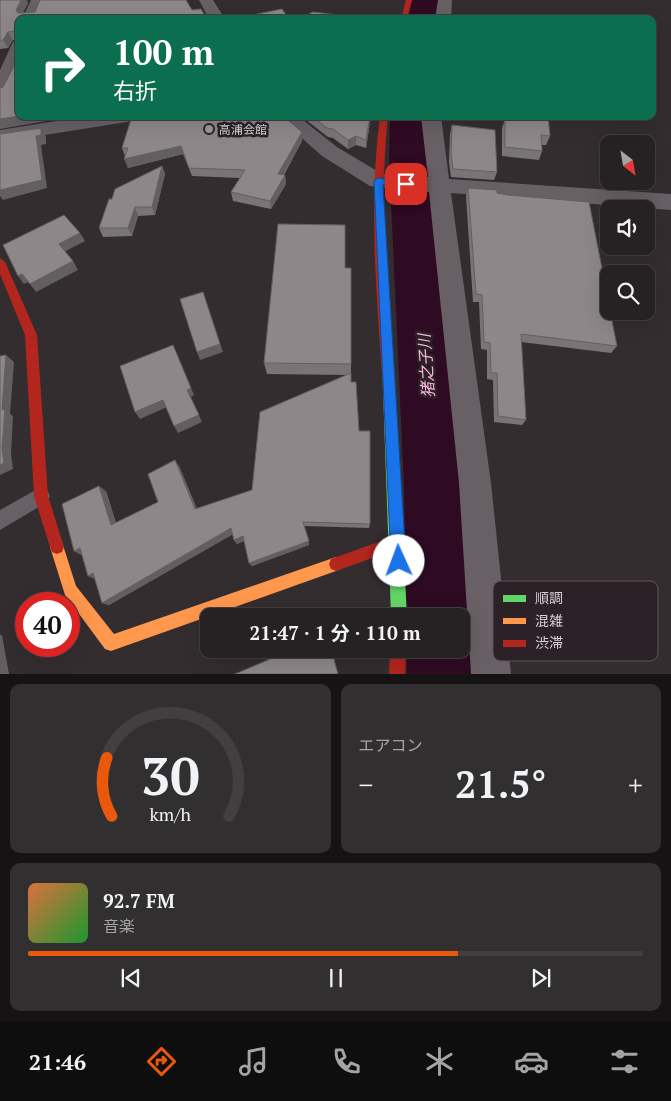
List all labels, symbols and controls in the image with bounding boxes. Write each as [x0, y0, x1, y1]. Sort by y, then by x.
text: 100 m [113, 29, 214, 75]
icon: right [30, 35, 95, 100]
text: 右折 [113, 76, 157, 105]
place label: 高浦会館 [219, 122, 267, 137]
marker: 高浦会館 [203, 123, 215, 135]
north arrow [600, 135, 655, 190]
map controls [600, 135, 655, 320]
pin [385, 163, 427, 205]
icon: arrive [392, 170, 420, 198]
button: sound [600, 200, 655, 255]
button: search [600, 265, 655, 320]
water label: 猪之子川 [413, 331, 439, 399]
position arrow [372, 534, 424, 586]
legend [493, 581, 658, 661]
text: 順調 [535, 588, 563, 607]
speed limit sign: 40 [15, 592, 80, 657]
text: 混雑 [535, 611, 563, 630]
text: 21:47 · 1 分 · 110 m [250, 620, 420, 645]
text: 渋滞 [535, 633, 563, 652]
text: エアコン [359, 734, 423, 756]
text: 30 [141, 741, 200, 810]
text: 21.5° [455, 759, 546, 809]
text: − [359, 766, 373, 803]
text: + [628, 766, 643, 803]
text: km/h [150, 802, 191, 826]
text: 92.7 FM [103, 888, 175, 913]
text: 音楽 [103, 915, 135, 937]
icon: previous [117, 964, 145, 992]
icon: pause [322, 964, 350, 992]
icon: next [527, 964, 555, 992]
icon: directions [144, 1044, 179, 1079]
icon: music [236, 1044, 271, 1079]
icon: phone [329, 1044, 364, 1079]
icon: climate [422, 1044, 457, 1079]
icon: car [514, 1044, 549, 1079]
icon: filters [607, 1044, 642, 1079]
text: 21:46 [29, 1047, 86, 1076]

